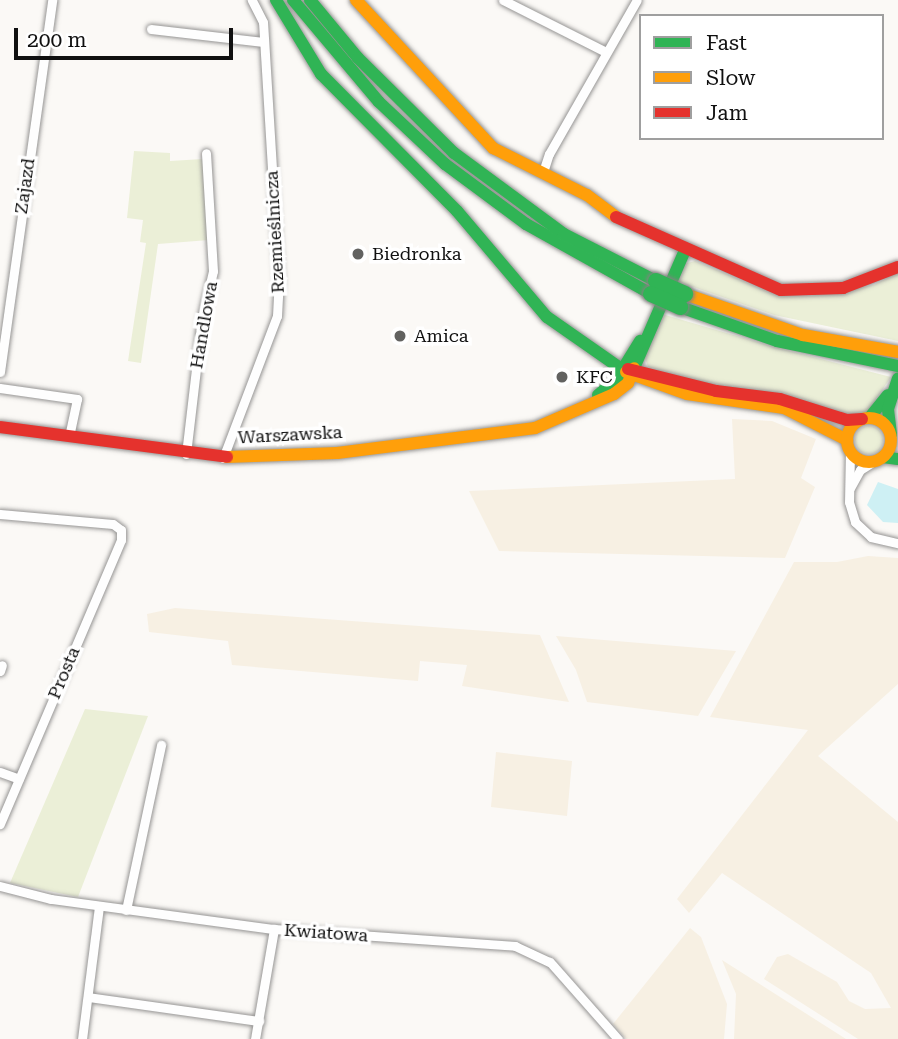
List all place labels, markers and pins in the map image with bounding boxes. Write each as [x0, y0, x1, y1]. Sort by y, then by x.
place label: Biedronka [372, 243, 461, 265]
marker: Biedronka [350, 246, 366, 262]
place label: Amica [414, 325, 469, 347]
marker: Amica [392, 328, 408, 344]
place label: KFC [576, 366, 613, 388]
marker: KFC [554, 369, 570, 385]

